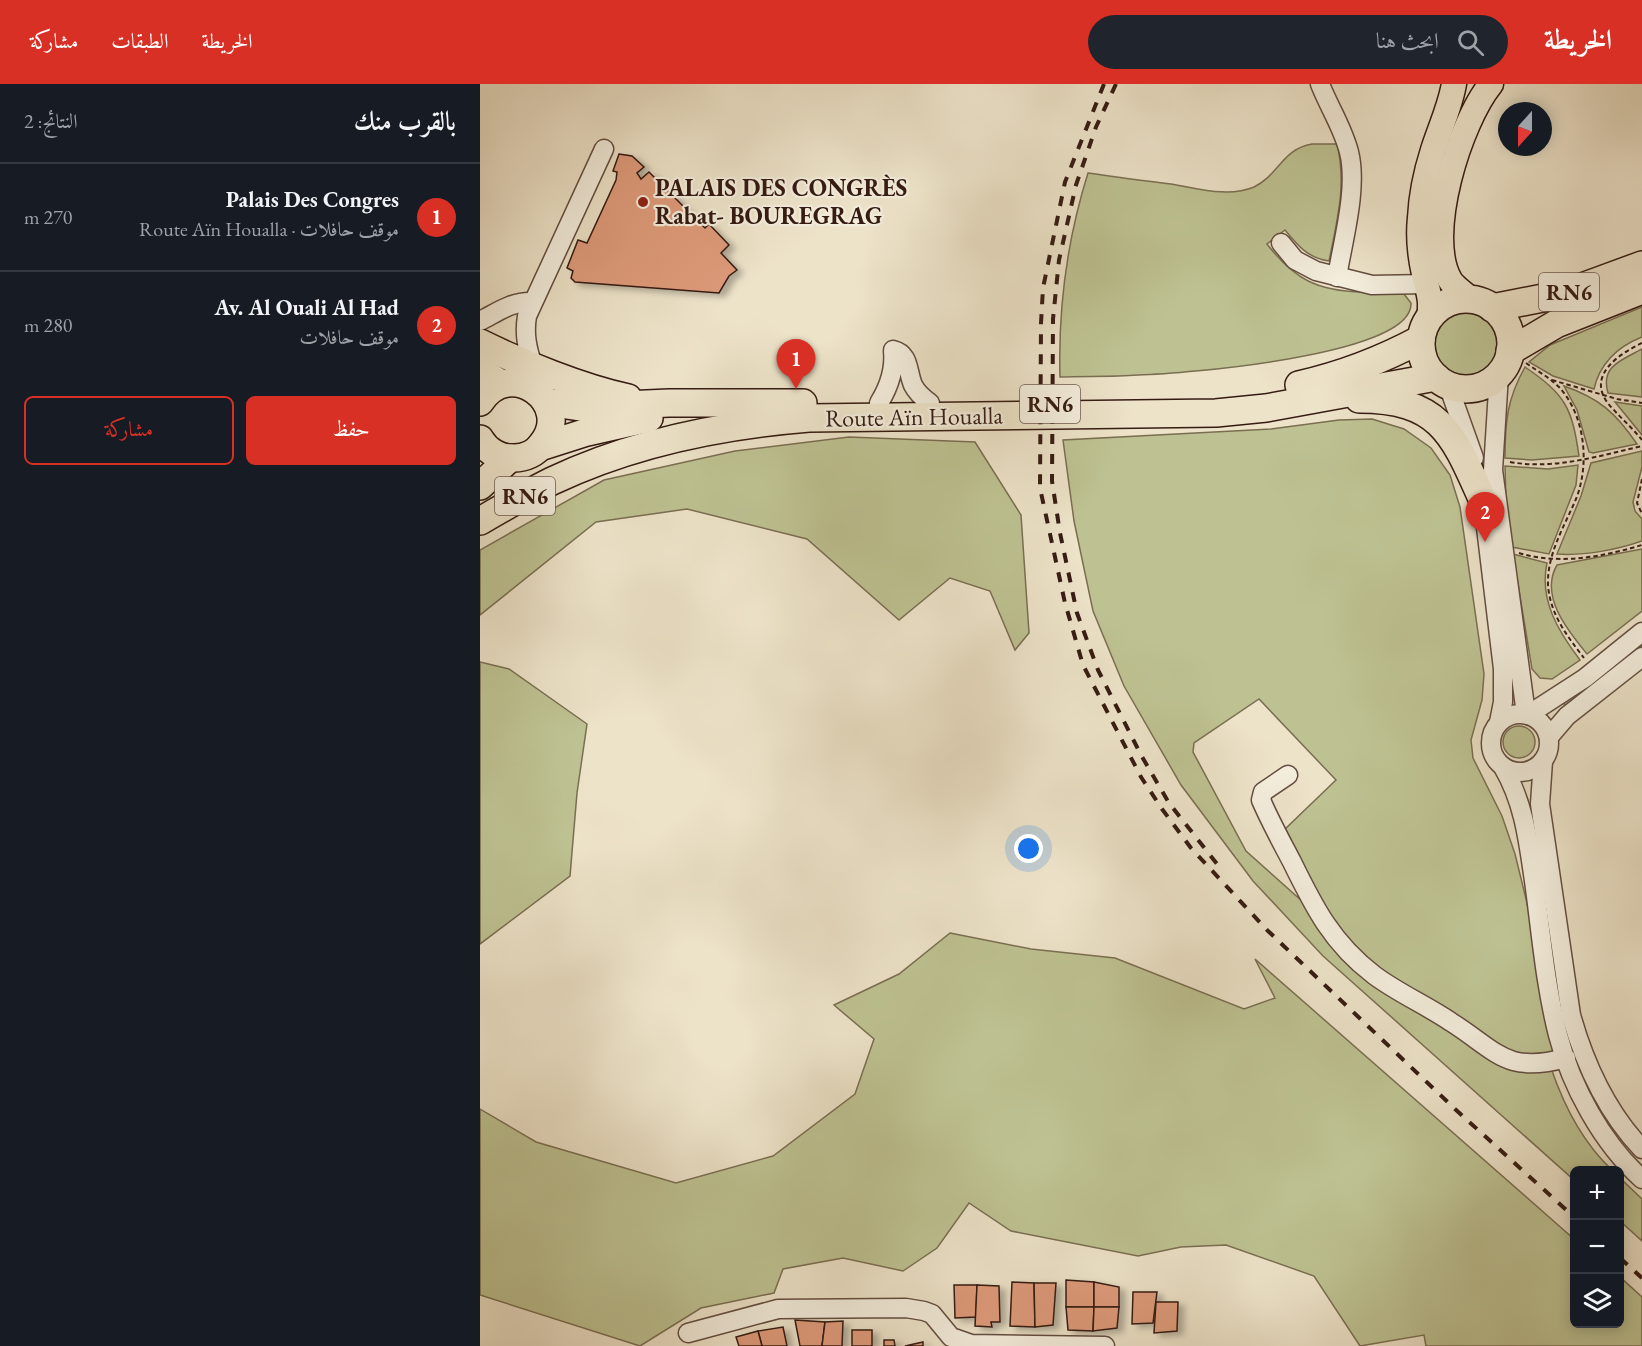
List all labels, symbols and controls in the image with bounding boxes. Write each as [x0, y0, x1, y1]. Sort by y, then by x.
search box [1088, 15, 1508, 69]
text: الخريطة [1544, 21, 1612, 57]
text: ابحث هنا [1376, 26, 1439, 55]
icon: search [1454, 26, 1487, 59]
text: مشاركة [30, 27, 78, 54]
text: الطبقات [111, 27, 168, 54]
text: الخريطة [201, 27, 253, 54]
north arrow [1498, 102, 1552, 156]
text: بالقرب منك [354, 104, 456, 138]
text: النتائج: 2 [24, 108, 78, 134]
place label: PALAIS DES CONGRÈS Rabat- BOUREGRAG [655, 172, 907, 231]
text: Palais Des Congres [226, 185, 399, 214]
marker: PALAIS DES CONGRÈS Rabat- BOUREGRAG [636, 195, 650, 209]
text: 270 m [24, 204, 72, 230]
text: 1 [431, 204, 442, 230]
text: موقف حافلات · Route Aïn Houalla [139, 216, 399, 242]
road number: RN6 [1539, 273, 1599, 311]
text: Av. Al Ouali Al Had [215, 293, 399, 322]
text: 280 m [24, 312, 72, 338]
text: 2 [431, 312, 442, 338]
text: موقف حافلات [299, 324, 399, 350]
pin: 1 [776, 340, 816, 389]
road number: RN6 [1020, 385, 1080, 423]
button: مشاركة [24, 396, 234, 465]
button: حفظ [246, 396, 456, 465]
street label: Route Aïn Houalla [825, 399, 1004, 434]
road number: RN6 [495, 477, 555, 515]
pin: 2 [1466, 492, 1504, 542]
your location [1014, 834, 1043, 863]
map controls [1570, 1166, 1624, 1328]
button: + [1570, 1166, 1624, 1220]
button: − [1570, 1220, 1624, 1274]
button: layers [1570, 1274, 1624, 1328]

